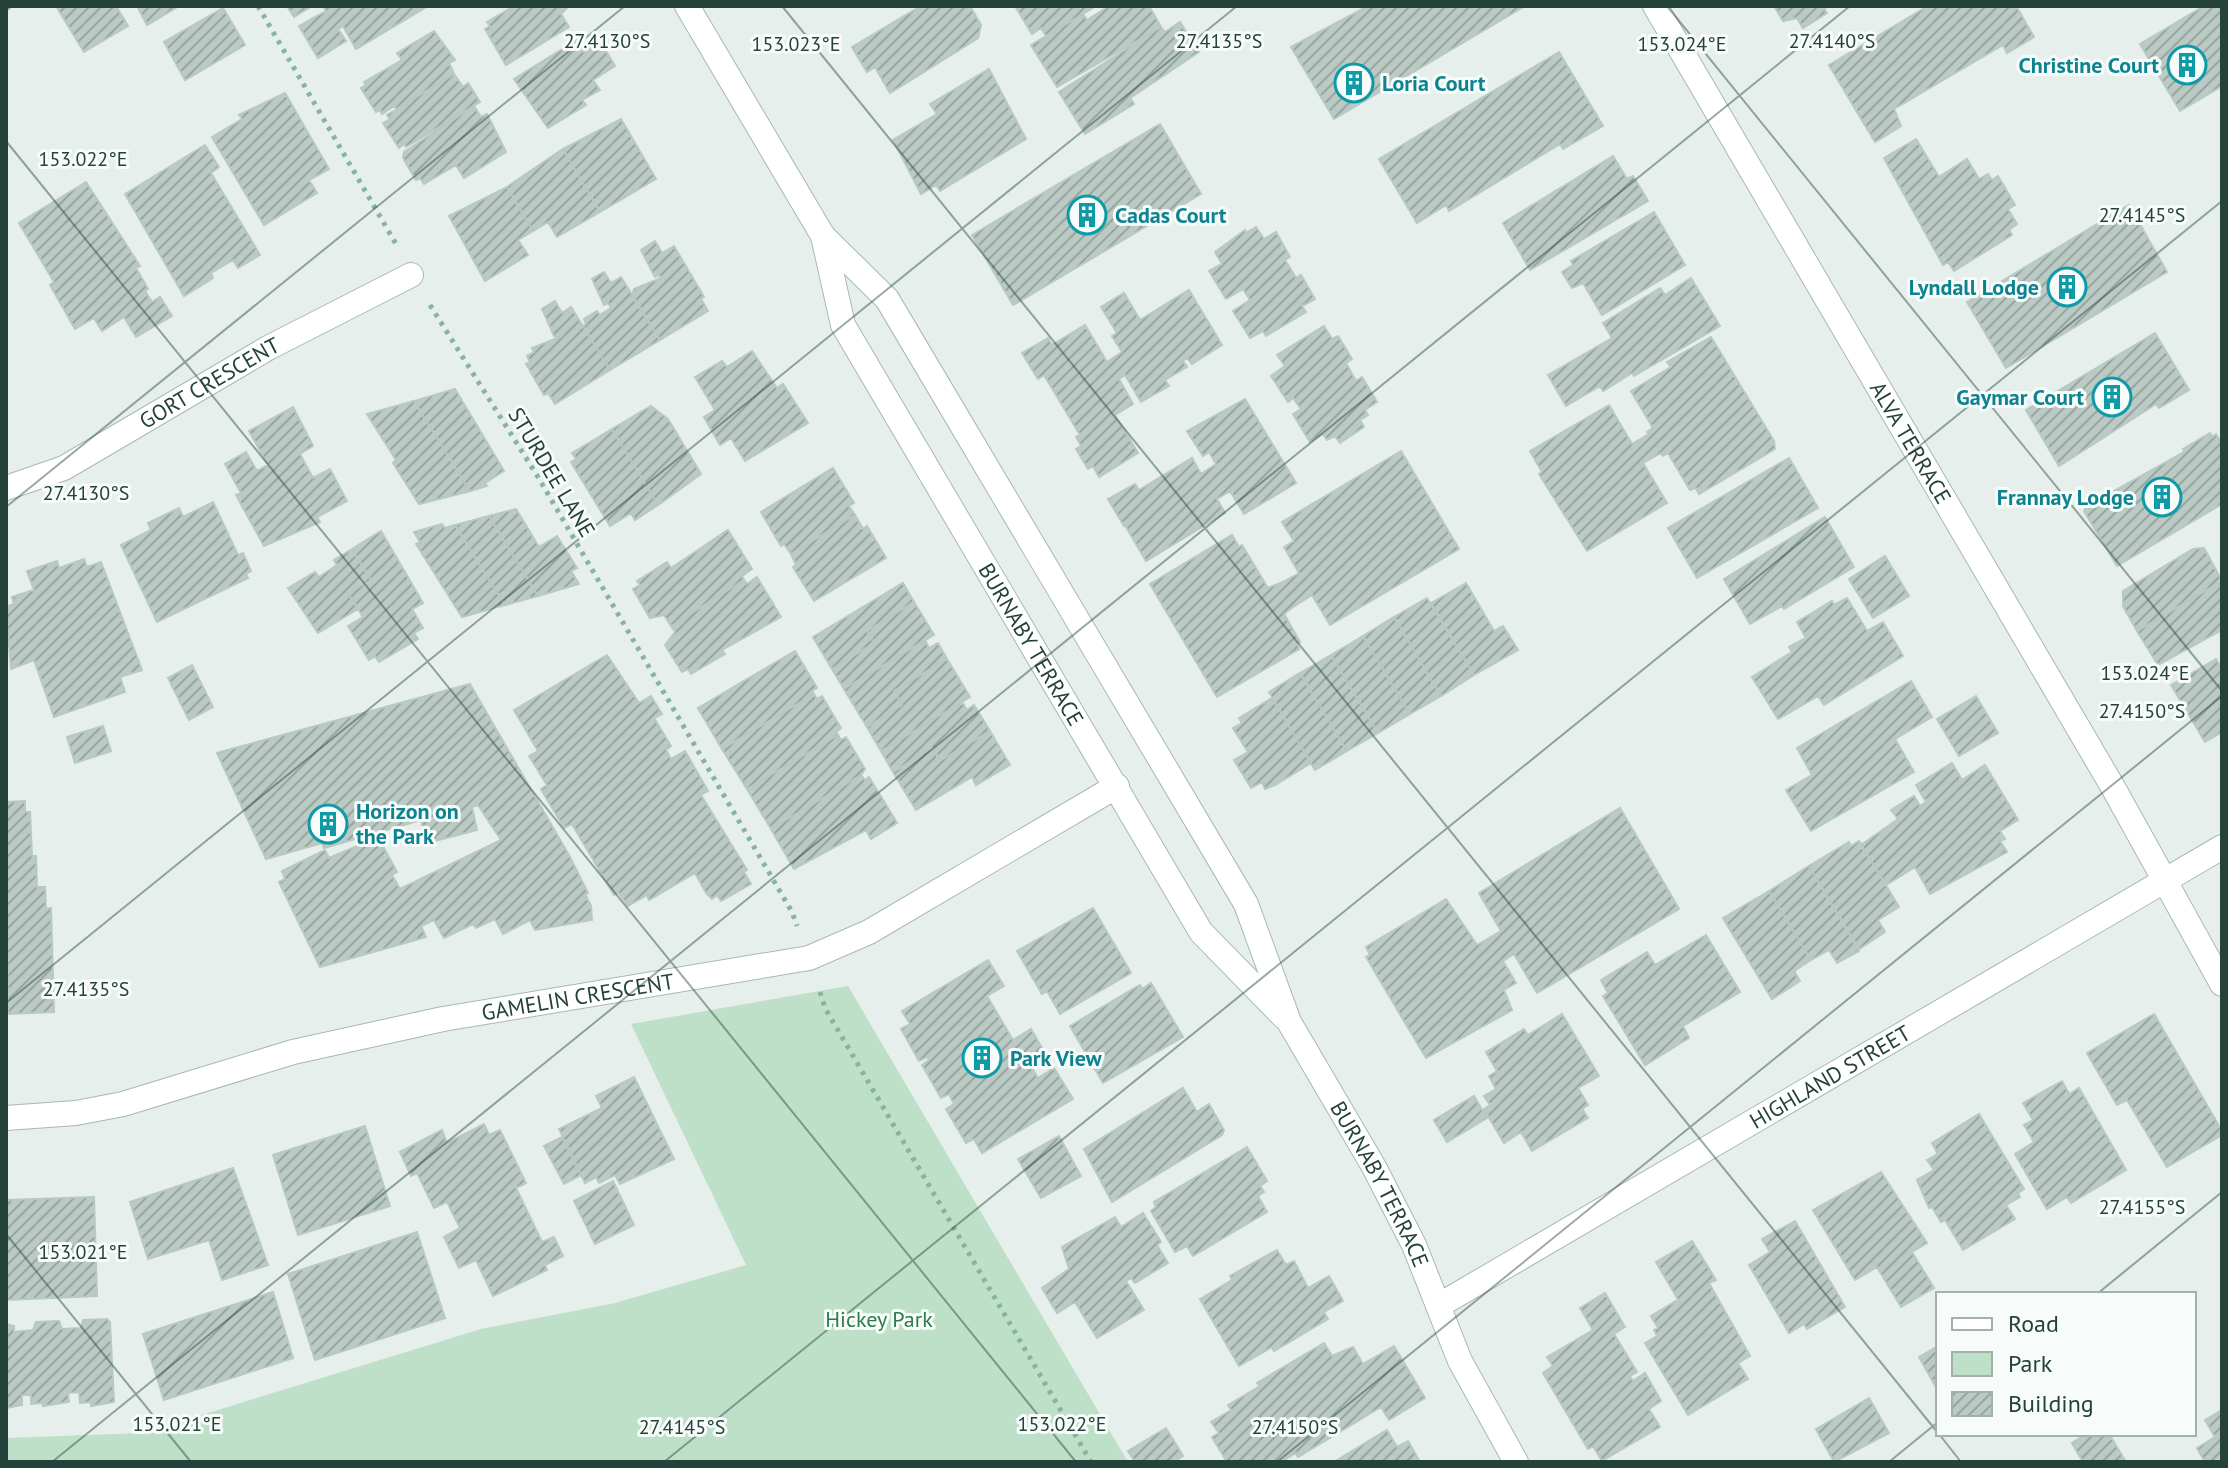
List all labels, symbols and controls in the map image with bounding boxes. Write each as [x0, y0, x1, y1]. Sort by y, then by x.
text: 27.4130°S [564, 28, 650, 54]
text: 27.4135°S [1176, 28, 1262, 54]
text: 27.4140°S [1789, 28, 1875, 54]
text: 153.023°E [752, 31, 840, 57]
text: 153.024°E [1638, 31, 1726, 57]
building icon: Christine Court [2166, 44, 2208, 86]
place label: Christine Court [2019, 51, 2159, 79]
building icon: Loria Court [1333, 62, 1375, 104]
place label: Loria Court [1382, 69, 1486, 97]
text: 153.022°E [39, 146, 127, 172]
building icon: Cadas Court [1066, 194, 1108, 236]
place label: Cadas Court [1115, 201, 1227, 229]
text: 27.4145°S [2099, 202, 2185, 228]
building icon: Lyndall Lodge [2046, 266, 2088, 308]
place label: Lyndall Lodge [1909, 273, 2039, 301]
street label: GORT CRESCENT [134, 331, 284, 435]
street label: ALVA TERRACE [1864, 376, 1958, 509]
building icon: Gaymar Court [2091, 376, 2133, 418]
place label: Gaymar Court [1956, 383, 2084, 411]
street label: STURDEE LANE [502, 402, 602, 542]
building icon: Frannay Lodge [2141, 476, 2183, 518]
text: 27.4130°S [43, 480, 129, 506]
place label: Frannay Lodge [1997, 483, 2134, 511]
street label: BURNABY TERRACE [973, 558, 1090, 731]
text: 153.024°E [2101, 660, 2189, 686]
text: 27.4150°S [2099, 698, 2185, 724]
place label: Horizon on the Park [356, 797, 459, 850]
building icon: Horizon on the Park [307, 803, 349, 845]
street label: GAMELIN CRESCENT [479, 967, 676, 1026]
text: 27.4135°S [43, 976, 129, 1002]
street label: HIGHLAND STREET [1744, 1019, 1915, 1135]
building icon: Park View [961, 1037, 1003, 1079]
place label: Park View [1010, 1044, 1103, 1072]
street label: BURNABY TERRACE [1324, 1096, 1435, 1271]
text: 27.4155°S [2099, 1194, 2185, 1220]
text: 153.021°E [39, 1239, 127, 1265]
legend [1936, 1292, 2196, 1436]
park label: Hickey Park [825, 1305, 933, 1333]
text: Road [2008, 1308, 2059, 1339]
text: Park [2008, 1348, 2053, 1379]
text: Building [2008, 1388, 2094, 1419]
text: 153.021°E [133, 1411, 221, 1437]
text: 153.022°E [1018, 1411, 1106, 1437]
text: 27.4145°S [639, 1414, 725, 1440]
text: 27.4150°S [1252, 1414, 1338, 1440]

